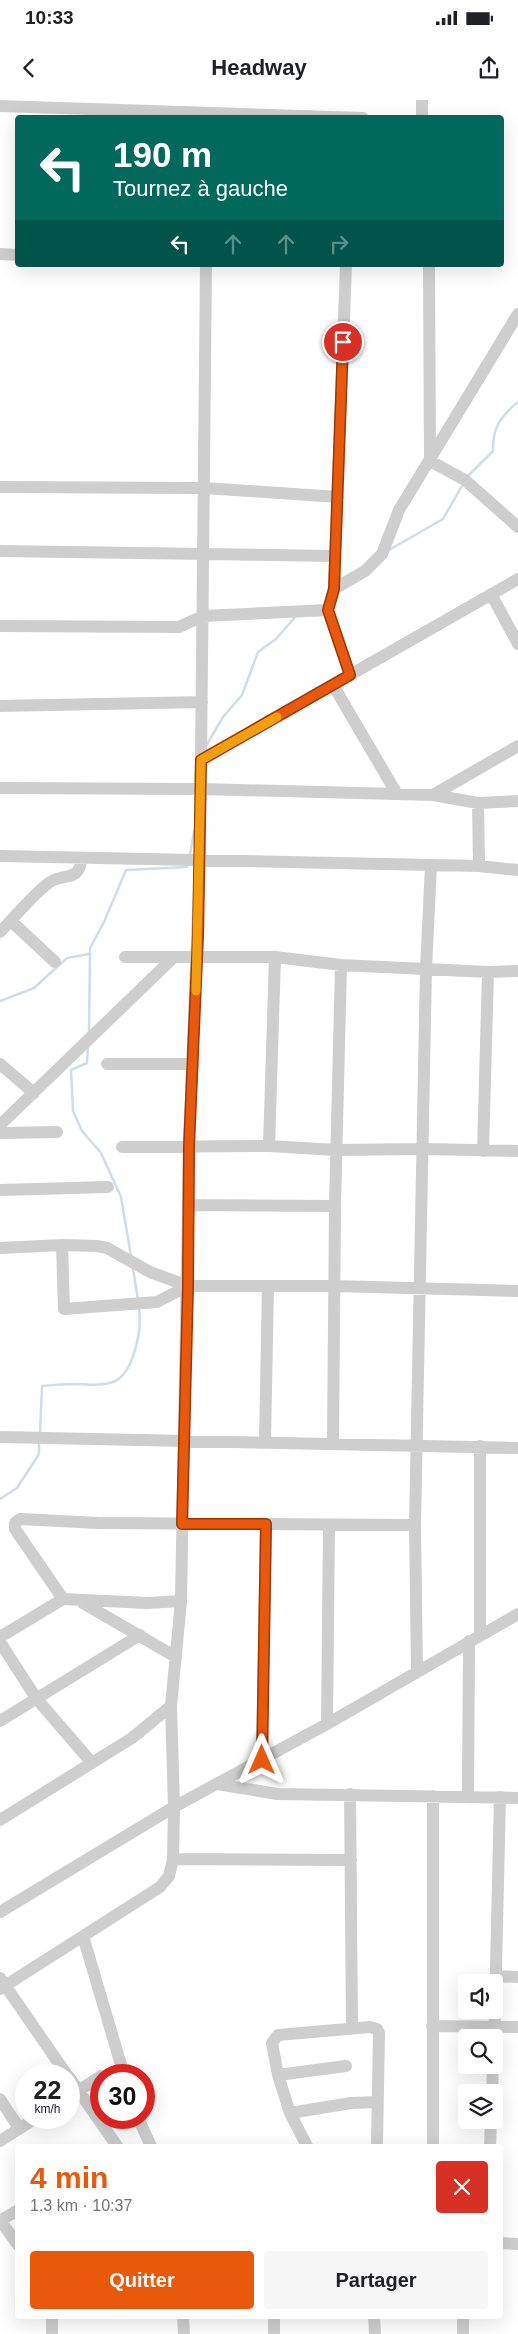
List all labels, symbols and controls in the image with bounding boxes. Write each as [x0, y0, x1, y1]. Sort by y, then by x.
text: 10:33 [25, 7, 74, 28]
icon: back [15, 54, 43, 82]
icon: share [475, 54, 503, 82]
text: Headway [211, 55, 307, 80]
icon: left [30, 135, 95, 200]
text: 190 m [113, 135, 212, 174]
text: Tournez à gauche [113, 176, 288, 201]
icon: left [166, 230, 194, 258]
icon: ahead [219, 230, 247, 258]
icon: ahead [272, 230, 300, 258]
icon: right [325, 230, 353, 258]
pin [322, 321, 364, 363]
icon: arrive [329, 328, 357, 356]
position arrow [235, 1733, 287, 1785]
map controls [458, 1974, 503, 2129]
button: sound [458, 1974, 503, 2019]
button: search [458, 2029, 503, 2074]
speed limit sign: 30 [90, 2064, 155, 2129]
text: 22 [34, 2076, 61, 2104]
button: layers [458, 2084, 503, 2129]
text: km/h [34, 2102, 61, 2116]
text: 4 min [30, 2161, 108, 2194]
button: close [436, 2161, 488, 2213]
text: 1.3 km · 10:37 [30, 2197, 132, 2214]
button: Quitter [30, 2251, 254, 2309]
button: Partager [264, 2251, 488, 2309]

